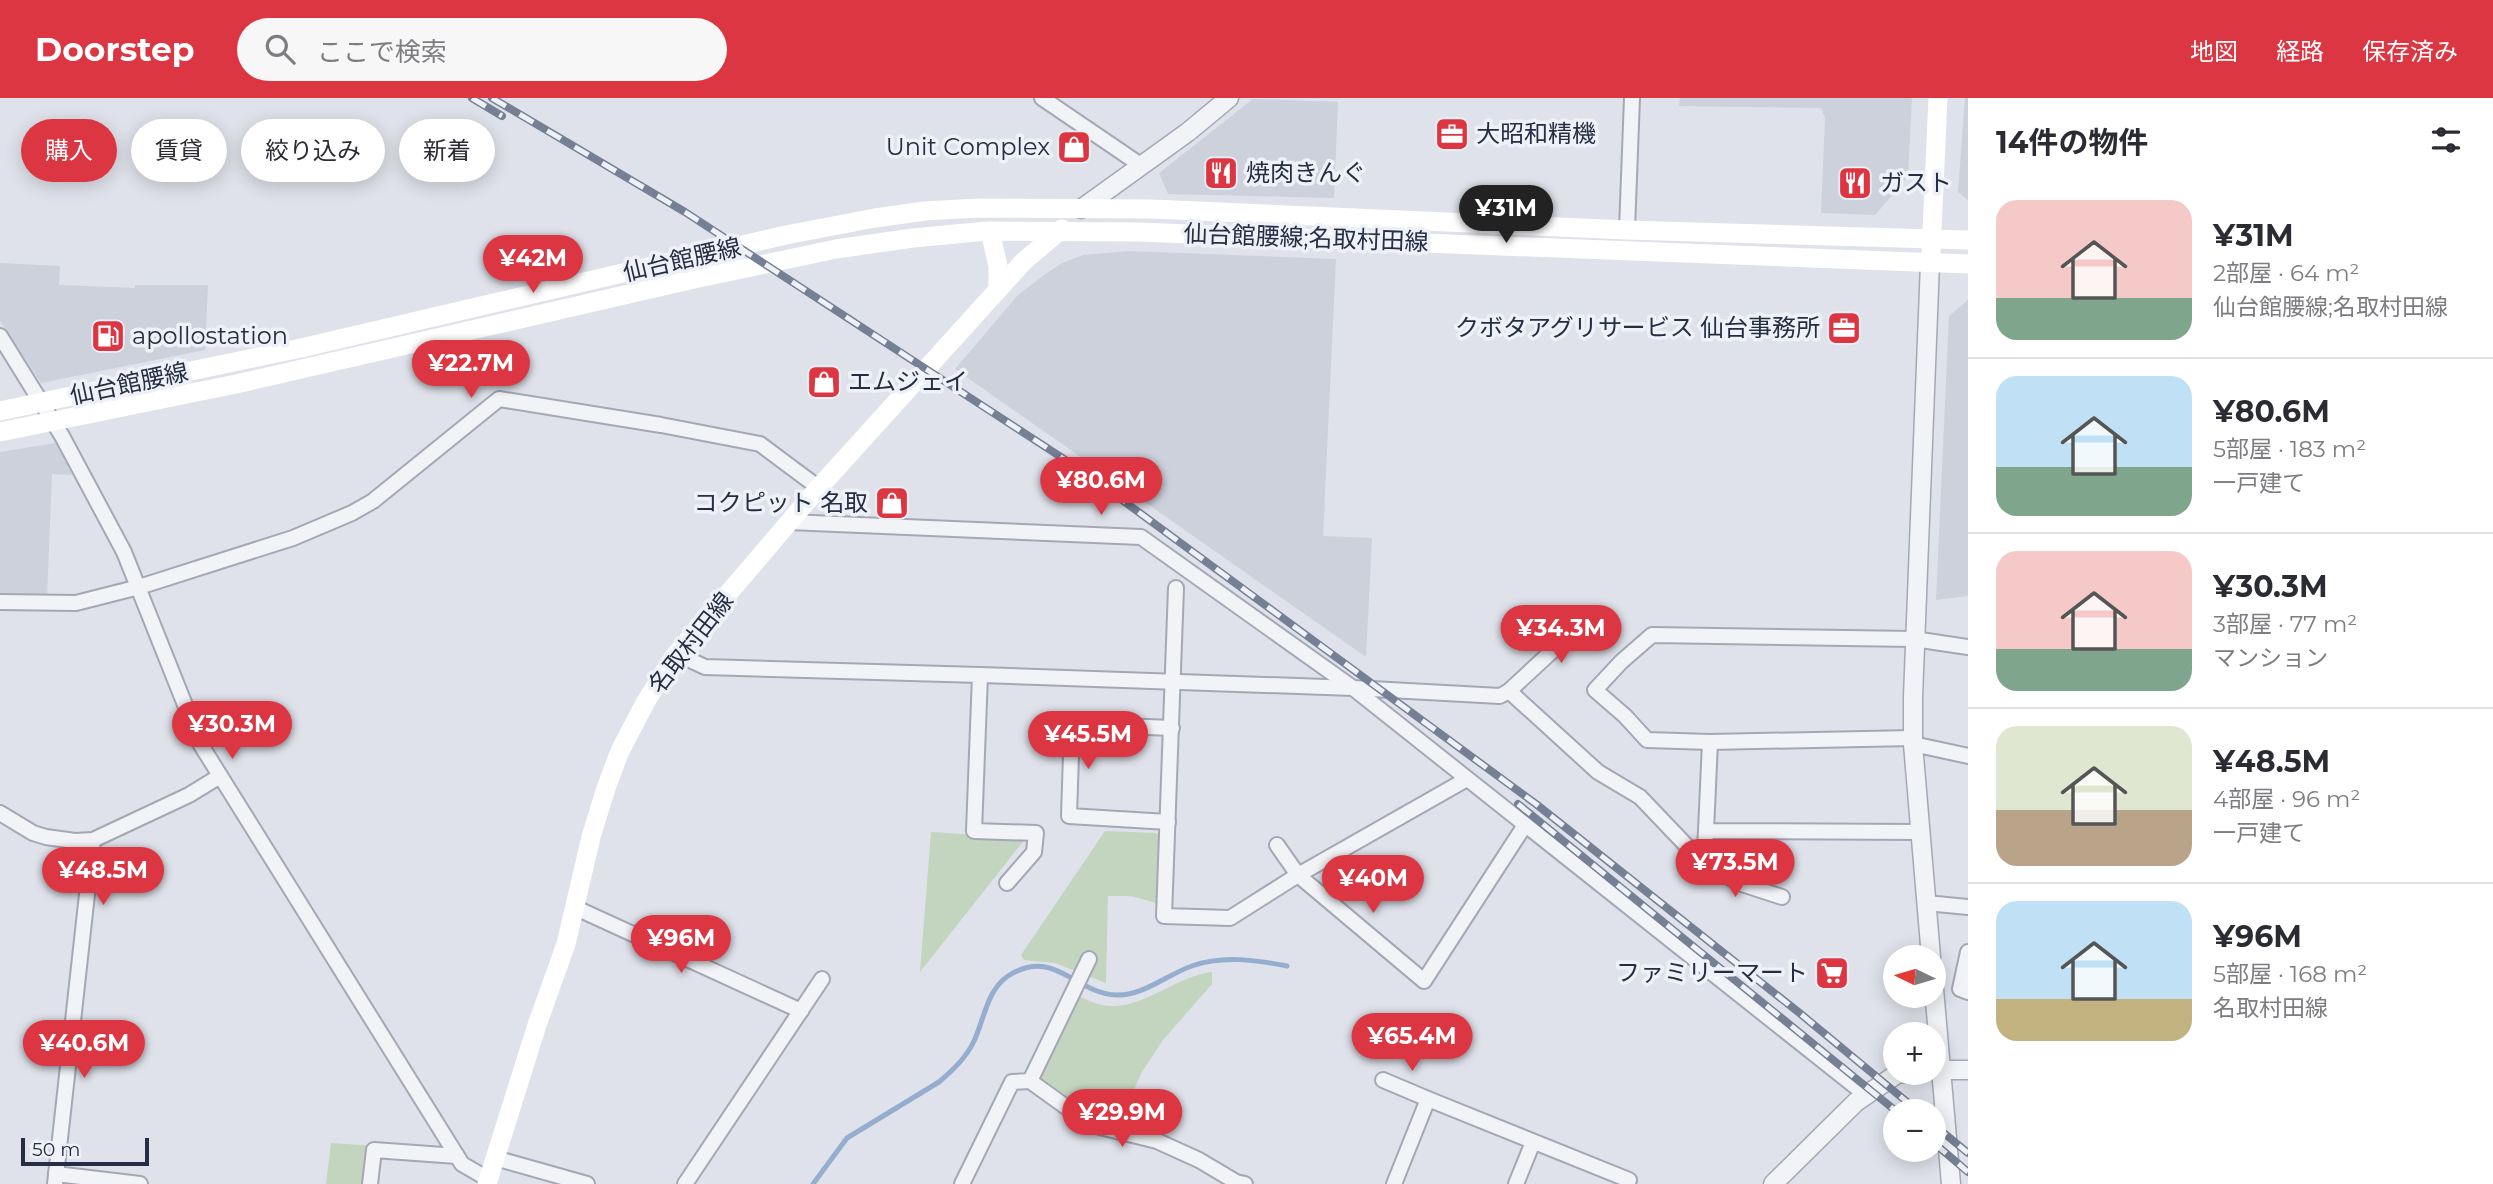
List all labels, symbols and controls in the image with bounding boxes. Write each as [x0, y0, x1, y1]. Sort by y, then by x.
search box [237, 18, 727, 81]
text: Doorstep [35, 29, 195, 69]
icon: search [261, 30, 299, 68]
text: ここで検索 [317, 36, 447, 68]
text: 地図 [2190, 37, 2238, 66]
text: 経路 [2276, 37, 2324, 66]
text: 保存済み [2362, 37, 2458, 66]
office icon: 大昭和精機 [1433, 115, 1471, 153]
chip: 購入 [21, 119, 117, 182]
chip: 賃貸 [131, 119, 227, 182]
chip: 絞り込み [241, 119, 385, 182]
chip: 新着 [399, 119, 495, 182]
place label: 大昭和精機 [1476, 119, 1596, 148]
icon: filters [2427, 121, 2465, 159]
text: 14件の物件 [1996, 124, 2148, 161]
shop icon: Unit Complex [1055, 128, 1093, 166]
place label: Unit Complex [886, 132, 1050, 161]
restaurant icon: 焼肉きんぐ [1202, 154, 1240, 192]
place label: 焼肉きんぐ [1246, 158, 1366, 187]
restaurant icon: ガスト [1836, 164, 1874, 202]
place label: ガスト [1880, 168, 1952, 197]
pin: ¥31M [1465, 186, 1547, 245]
text: ¥31M [1475, 194, 1537, 222]
text: ¥31M [2213, 217, 2294, 254]
street label: 仙台館腰線;名取村田線 [1183, 219, 1429, 256]
icon: home [2052, 228, 2136, 312]
street label: 仙台館腰線 [620, 232, 744, 287]
pin: ¥42M [492, 236, 574, 295]
text: ¥42M [499, 244, 567, 272]
text: 2部屋 · 64 m² [2213, 259, 2359, 287]
text: 仙台館腰線;名取村田線 [2213, 293, 2448, 321]
office icon: クボタアグリサービス 仙台事務所 [1825, 309, 1863, 347]
place label: クボタアグリサービス 仙台事務所 [1455, 313, 1820, 342]
fuel station icon: apollostation [89, 317, 127, 355]
place label: apollostation [132, 321, 288, 350]
pin: ¥22.7M [414, 341, 528, 400]
text: ¥22.7M [428, 349, 514, 377]
street label: 仙台館腰線 [67, 357, 191, 410]
shop icon: エムジェイ [805, 363, 843, 401]
place label: エムジェイ [848, 367, 968, 396]
text: ¥80.6M [2213, 393, 2330, 430]
icon: home [2052, 404, 2136, 488]
text: 5部屋 · 183 m² [2213, 435, 2366, 463]
pin: ¥80.6M [1044, 458, 1158, 517]
text: ¥80.6M [1056, 466, 1146, 494]
text: 一戸建て [2213, 469, 2305, 497]
shop icon: コクピット 名取 [873, 484, 911, 522]
place label: コクピット 名取 [694, 488, 868, 517]
text: ¥30.3M [2213, 568, 2328, 605]
icon: home [2052, 579, 2136, 663]
street label: 名取村田線 [642, 586, 739, 699]
pin: ¥34.3M [1504, 606, 1618, 665]
text: 3部屋 · 77 m² [2213, 610, 2357, 638]
text: ¥34.3M [1517, 614, 1605, 642]
text: マンション [2213, 644, 2328, 672]
pin: ¥30.3M [175, 702, 289, 761]
text: ¥30.3M [188, 710, 276, 738]
pin: ¥45.5M [1031, 712, 1145, 771]
text: ¥45.5M [1044, 720, 1132, 748]
text: ¥48.5M [2213, 743, 2330, 780]
icon: home [2052, 754, 2136, 838]
text: 4部屋 · 96 m² [2213, 785, 2360, 813]
text: 一戸建て [2213, 819, 2305, 847]
pin: ¥73.5M [1678, 840, 1792, 899]
pin: ¥48.5M [46, 848, 160, 907]
text: ¥73.5M [1692, 848, 1778, 876]
text: ¥48.5M [58, 856, 148, 884]
pin: ¥40M [1332, 856, 1414, 915]
text: ¥40M [1338, 864, 1408, 892]
pin: ¥96M [640, 916, 722, 975]
text: ¥96M [2213, 918, 2302, 955]
text: ¥96M [647, 924, 715, 952]
icon: home [2052, 929, 2136, 1013]
north arrow [1883, 945, 1946, 1008]
map controls [1883, 945, 1946, 1162]
supermarket icon: ファミリーマート [1813, 954, 1851, 992]
place label: ファミリーマート [1616, 958, 1808, 987]
text: 5部屋 · 168 m² [2213, 960, 2367, 988]
text: 名取村田線 [2213, 994, 2328, 1022]
pin: ¥65.4M [1355, 1014, 1469, 1073]
pin: ¥40.6M [27, 1020, 141, 1080]
text: ¥65.4M [1368, 1022, 1456, 1050]
button: + [1883, 1022, 1946, 1085]
text: ¥40.6M [39, 1029, 129, 1057]
pin: ¥29.9M [1065, 1090, 1179, 1149]
text: ¥29.9M [1078, 1098, 1166, 1126]
button: − [1883, 1099, 1946, 1162]
scale bar [21, 1135, 149, 1167]
text: 50 m [32, 1138, 80, 1161]

